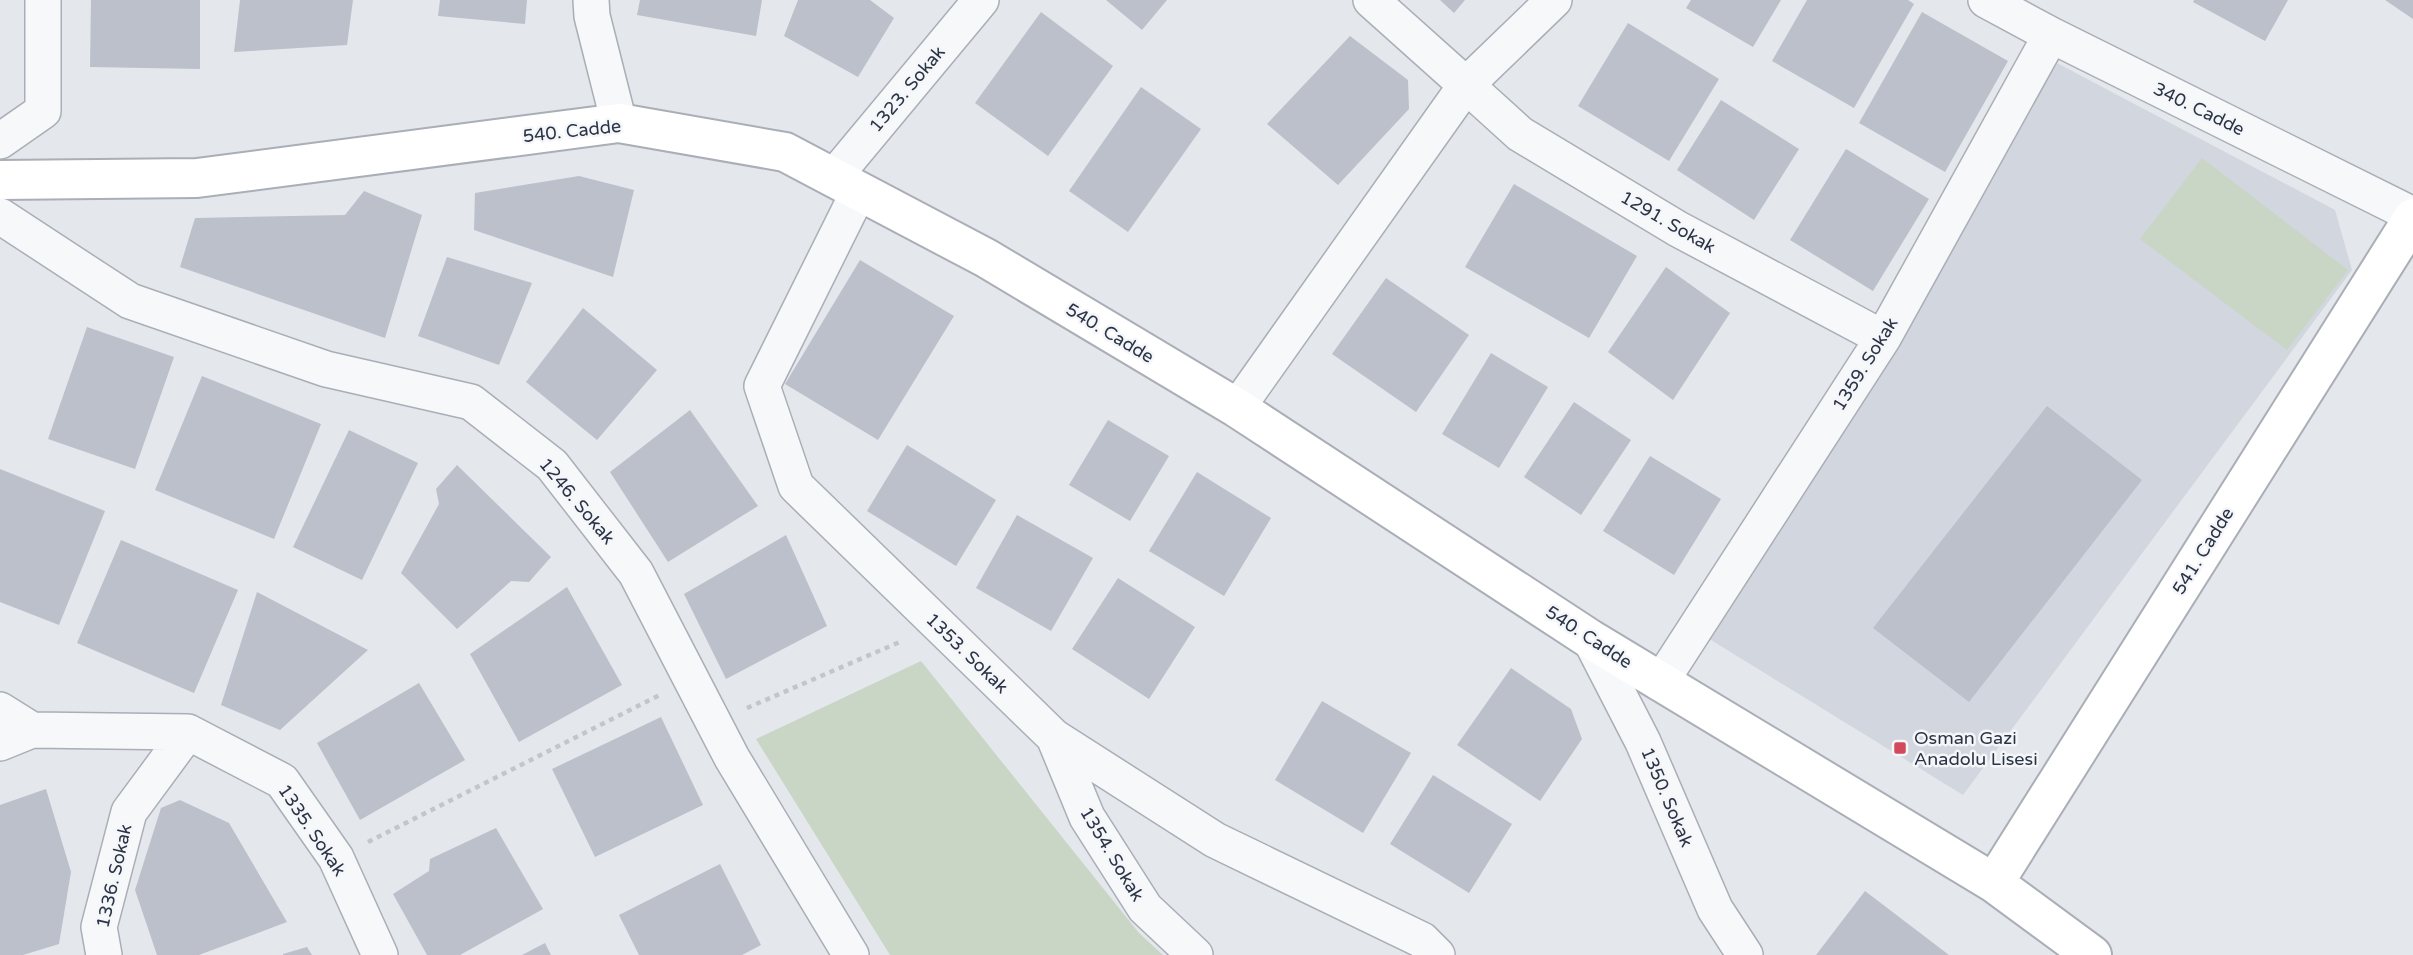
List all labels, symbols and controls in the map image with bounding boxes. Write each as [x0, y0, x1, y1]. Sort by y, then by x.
street label: 1323. Sokak [864, 41, 950, 137]
street label: 340. Cadde [2150, 77, 2248, 141]
street label: 540. Cadde [522, 115, 622, 147]
street label: 1291. Sokak [1617, 186, 1720, 258]
street label: 540. Cadde [1062, 298, 1158, 368]
street label: 1359. Sokak [1828, 313, 1903, 415]
street label: 1246. Sokak [534, 453, 620, 549]
street label: 541. Cadde [2167, 503, 2239, 599]
street label: 540. Cadde [1542, 601, 1636, 673]
street label: 1353. Sokak [921, 608, 1013, 698]
place label: Osman Gazi Anadolu Lisesi [1914, 727, 2038, 770]
marker: Osman Gazi Anadolu Lisesi [1892, 740, 1908, 756]
street label: 1350. Sokak [1636, 744, 1698, 850]
street label: 1335. Sokak [273, 780, 351, 880]
street label: 1354. Sokak [1075, 803, 1149, 905]
street label: 1336. Sokak [91, 822, 137, 930]

